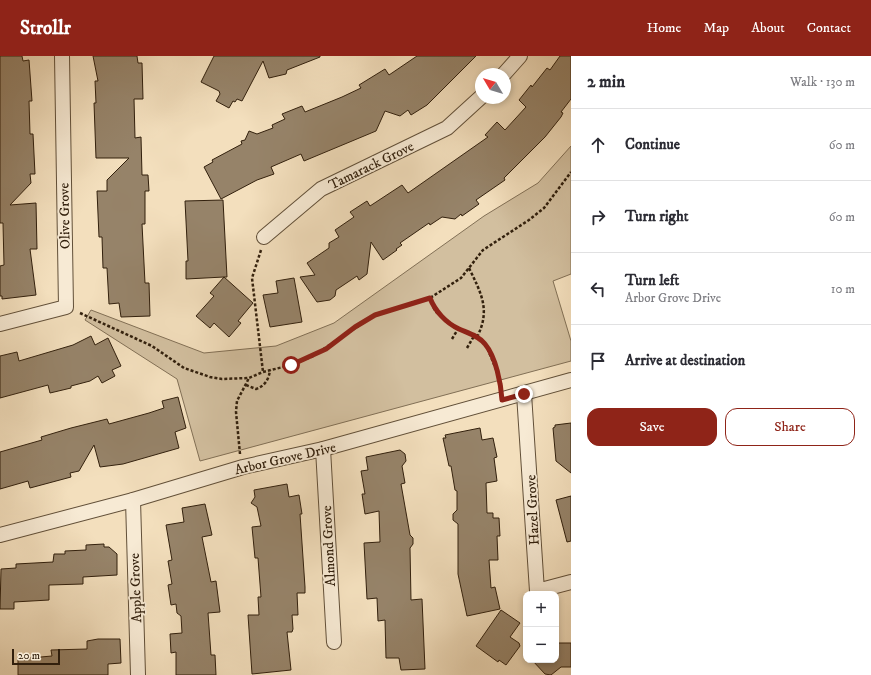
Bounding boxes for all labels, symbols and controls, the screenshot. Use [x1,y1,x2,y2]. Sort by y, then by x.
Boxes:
text: Strollr [20,17,71,40]
text: Home [647,19,681,37]
text: Map [703,19,729,37]
text: About [751,19,785,37]
text: Contact [807,19,851,37]
north arrow [475,68,511,104]
text: 2 min [587,71,625,93]
text: Walk · 130 m [790,74,855,90]
icon: ahead [587,134,609,156]
text: Continue [625,135,680,154]
street label: Tamarack Grove [326,137,417,194]
text: 60 m [829,137,855,153]
street label: Olive Grove [55,183,75,249]
icon: right [587,206,609,228]
text: Turn right [625,207,688,226]
text: 60 m [829,209,855,225]
text: Turn left [625,271,679,290]
icon: left [587,278,609,300]
text: 10 m [831,281,855,297]
text: Arbor Grove Drive [625,290,721,306]
icon: arrive [587,350,609,372]
text: Arrive at destination [625,351,745,370]
route start [282,356,300,374]
route end [515,385,533,403]
button: Save [587,408,717,446]
button: Share [725,408,855,446]
street label: Arbor Grove Drive [233,439,338,479]
street label: Hazel Grove [522,474,544,546]
street label: Almond Grove [318,505,340,587]
street label: Apple Grove [126,553,146,623]
map controls [523,591,559,663]
button: + [523,591,559,627]
button: − [523,627,559,663]
scale bar [12,647,60,666]
text: 20 m [18,649,40,663]

